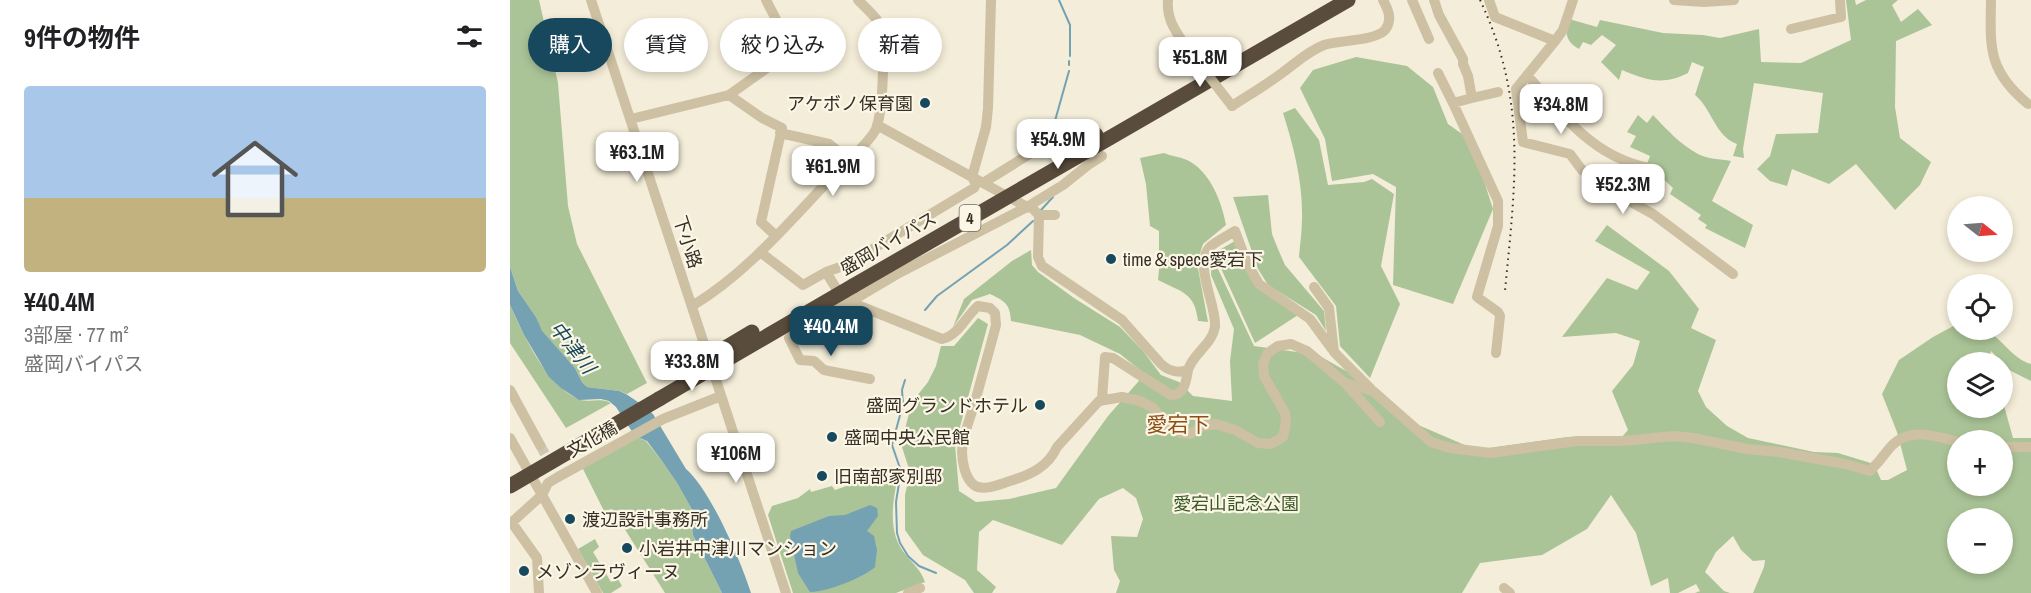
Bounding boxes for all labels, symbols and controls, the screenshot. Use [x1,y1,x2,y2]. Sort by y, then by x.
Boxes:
chip: 購入 [528,18,612,72]
chip: 賃貸 [624,18,708,72]
chip: 絞り込み [720,18,846,72]
chip: 新着 [858,18,942,72]
text: 9件の物件 [24,20,140,55]
icon: filters [453,20,486,53]
pin: ¥51.8M [1151,37,1249,88]
text: ¥51.8M [1173,43,1227,70]
pin: ¥34.8M [1512,84,1610,135]
text: ¥34.8M [1534,90,1588,117]
place label: アケボノ保育園 [787,91,913,116]
marker: アケボノ保育園 [918,96,932,110]
pin: ¥54.9M [1009,119,1107,170]
icon: home [201,125,309,233]
text: ¥54.9M [1031,125,1085,152]
pin: ¥63.1M [588,132,686,183]
text: ¥63.1M [610,138,664,165]
pin: ¥61.9M [784,146,882,197]
text: ¥61.9M [806,152,860,179]
pin: ¥52.3M [1574,164,1672,215]
text: ¥52.3M [1596,170,1650,197]
north arrow [1947,196,2013,262]
map controls [1947,196,2013,574]
street label: 盛岡バイパス [835,205,941,281]
road number: 4 [960,205,980,231]
street label: 下小路 [668,212,708,272]
place label: time＆spece愛宕下 [1123,247,1263,272]
marker: time＆spece愛宕下 [1104,252,1118,266]
button: locate [1947,274,2013,340]
text: ¥40.4M [24,284,95,319]
pin: ¥40.4M [782,306,880,357]
text: ¥40.4M [804,312,858,339]
water label: 中津川 [544,315,603,381]
text: 3部屋 · 77 m² [24,321,129,348]
pin: ¥33.8M [643,341,741,392]
text: ¥33.8M [665,347,719,374]
text: 盛岡バイパス [24,350,144,377]
button: layers [1947,352,2013,418]
place label: 盛岡グランドホテル [866,393,1028,418]
marker: 盛岡グランドホテル [1033,398,1047,412]
district label: 愛宕下 [1147,410,1210,439]
street label: 文化橋 [562,415,622,463]
place label: 盛岡中央公民館 [844,425,970,450]
marker: 盛岡中央公民館 [825,430,839,444]
button: + [1947,430,2013,496]
pin: ¥106M [694,433,778,484]
text: ¥106M [711,439,761,466]
place label: 旧南部家別邸 [834,464,942,489]
marker: 旧南部家別邸 [815,469,829,483]
park label: 愛宕山記念公園 [1173,491,1299,516]
place label: 渡辺設計事務所 [582,507,708,532]
button: − [1947,508,2013,574]
marker: 渡辺設計事務所 [563,512,577,526]
place label: 小岩井中津川マンション [639,536,837,561]
marker: 小岩井中津川マンション [620,541,634,555]
place label: メゾンラヴィーヌ [536,559,680,584]
marker: メゾンラヴィーヌ [517,564,531,578]

